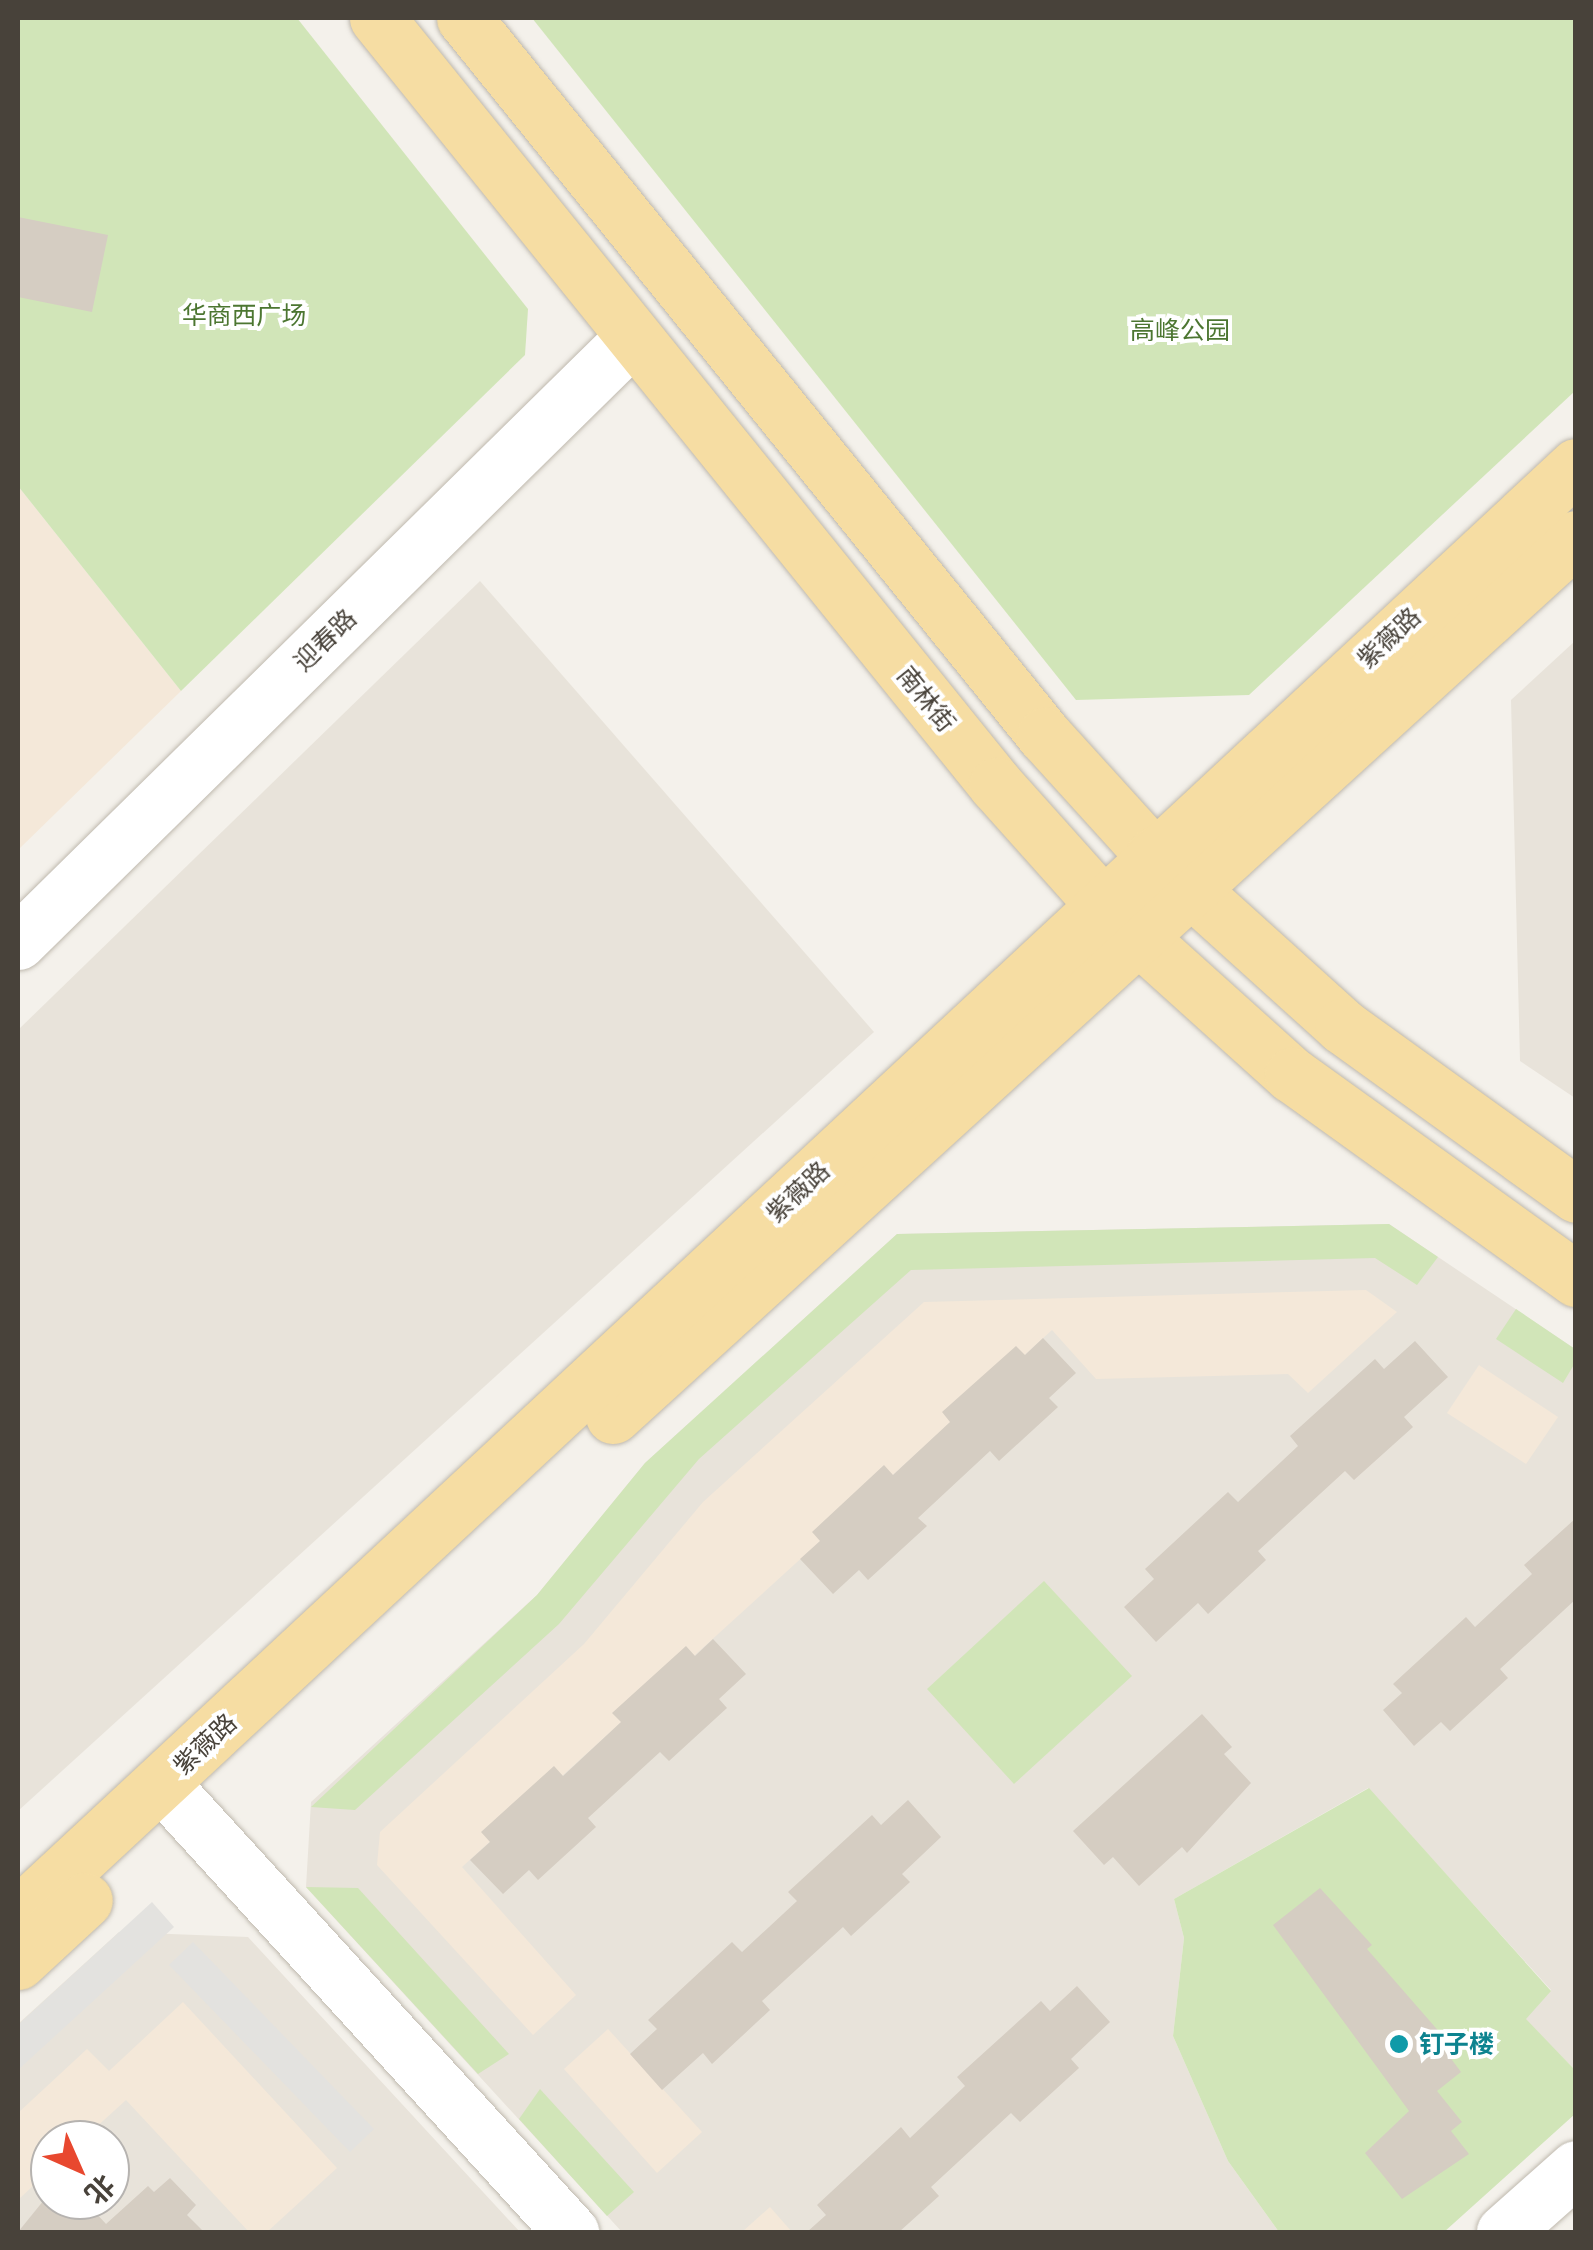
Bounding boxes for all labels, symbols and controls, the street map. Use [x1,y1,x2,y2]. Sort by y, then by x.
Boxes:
park label: 华商西广场 [182,300,306,330]
park label: 高峰公园 [1130,315,1230,345]
street label: 紫薇路 [1351,601,1427,675]
street label: 迎春路 [288,603,362,677]
street label: 南林街 [891,660,961,738]
street label: 紫薇路 [760,1155,836,1229]
street label: 紫薇路 [167,1707,243,1781]
place label: 钉子楼 [1419,2029,1494,2059]
marker: 钉子楼 [1388,2033,1410,2055]
north arrow [30,2120,130,2220]
text: 北 [78,2168,122,2212]

